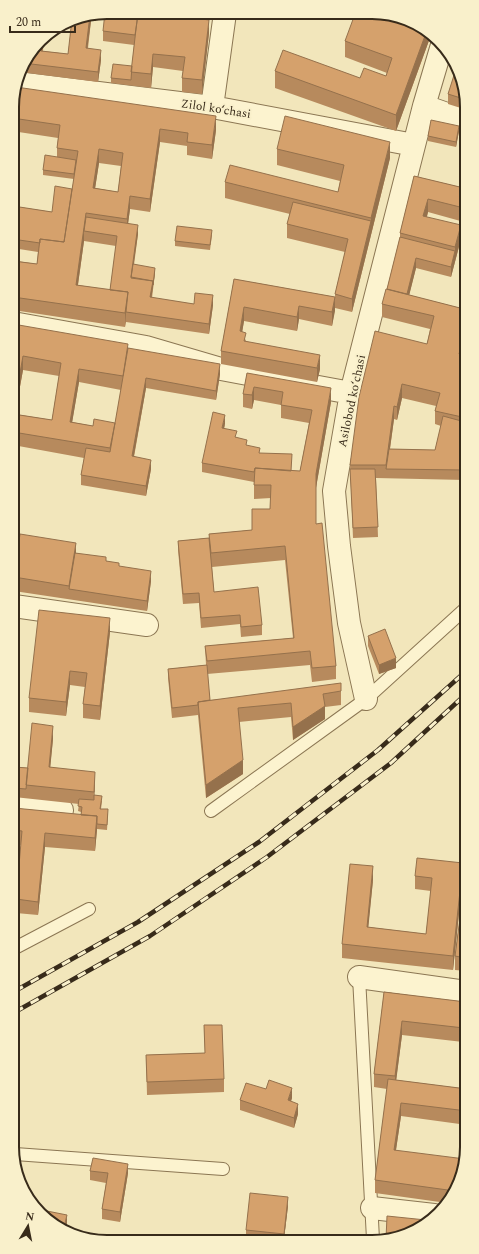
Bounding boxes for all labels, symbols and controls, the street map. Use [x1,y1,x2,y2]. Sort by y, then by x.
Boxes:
scale bar [10,8,75,34]
text: 20 m [16,13,41,32]
street label: Zilol ko‘chasi [180,94,253,124]
street label: Asilobod koʻchasi [333,353,371,449]
north arrow [8,1206,48,1246]
text: N [24,1207,36,1226]

